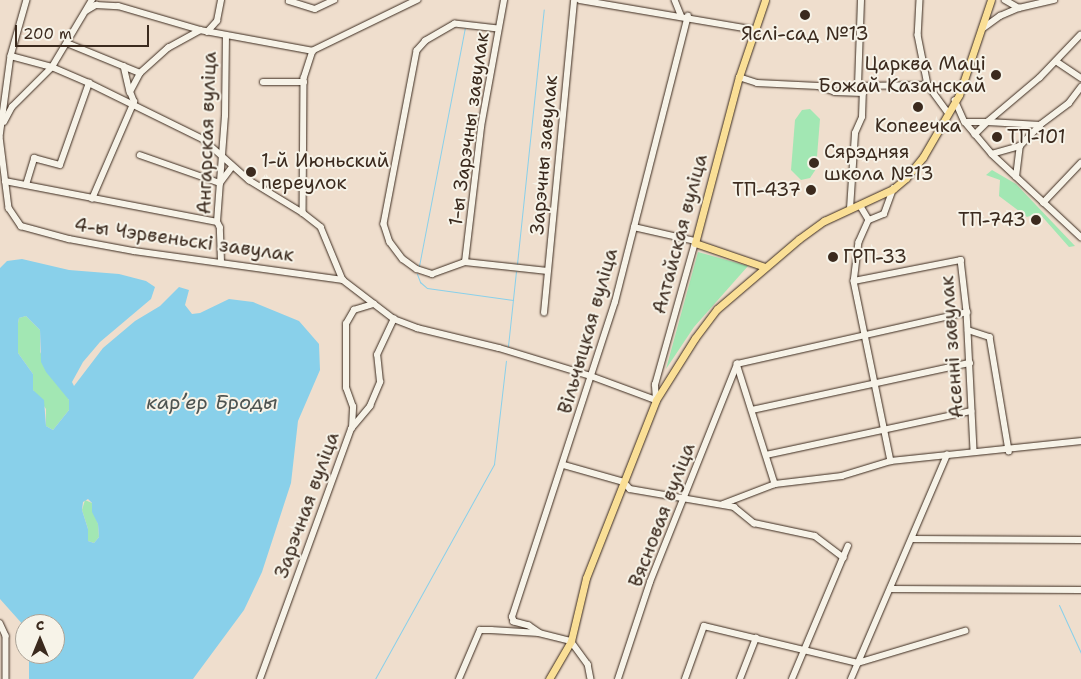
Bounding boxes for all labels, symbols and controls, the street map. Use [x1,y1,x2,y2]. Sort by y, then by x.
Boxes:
marker: Яслі-сад №13 [799,9,811,21]
scale bar [18,15,151,47]
place label: Яслі-сад №13 [741,23,869,45]
text: 200 m [23,24,72,44]
street label: 1-ы Зарэчны завулак [444,31,494,227]
street label: Ангарская вуліца [193,51,221,215]
place label: Царква Маці Божай Казанскай [818,53,986,97]
marker: Царква Маці Божай Казанскай [990,69,1002,81]
street label: Зарэчны завулак [526,74,562,236]
marker: Копеечка [912,101,924,113]
place label: Копеечка [875,115,961,137]
place label: ТП-101 [1007,126,1066,148]
marker: ТП-101 [991,131,1003,143]
place label: Сярэдняя школа №13 [824,141,934,185]
place label: 1-й Июньский переулок [261,150,389,194]
street label: Алтайская вуліца [648,152,712,316]
marker: Сярэдняя школа №13 [808,157,820,169]
marker: 1-й Июньский переулок [245,166,257,178]
place label: ТП-437 [732,179,801,201]
marker: ТП-437 [805,184,817,196]
place label: ТП-743 [958,209,1026,231]
street label: 4-ы Чэрвеньскі завулак [73,213,295,267]
marker: ТП-743 [1030,214,1042,226]
street label: Вільчыцкая вуліца [553,246,623,416]
place label: ГРП-33 [843,246,907,268]
marker: ГРП-33 [827,251,839,263]
street label: Асенні завулак [936,275,968,419]
water label: карʼер Броды [146,390,278,414]
street label: Зарэчная вуліца [270,429,344,581]
street label: Вясновая вуліца [624,440,700,590]
north arrow [15,614,65,664]
text: С [36,616,44,634]

